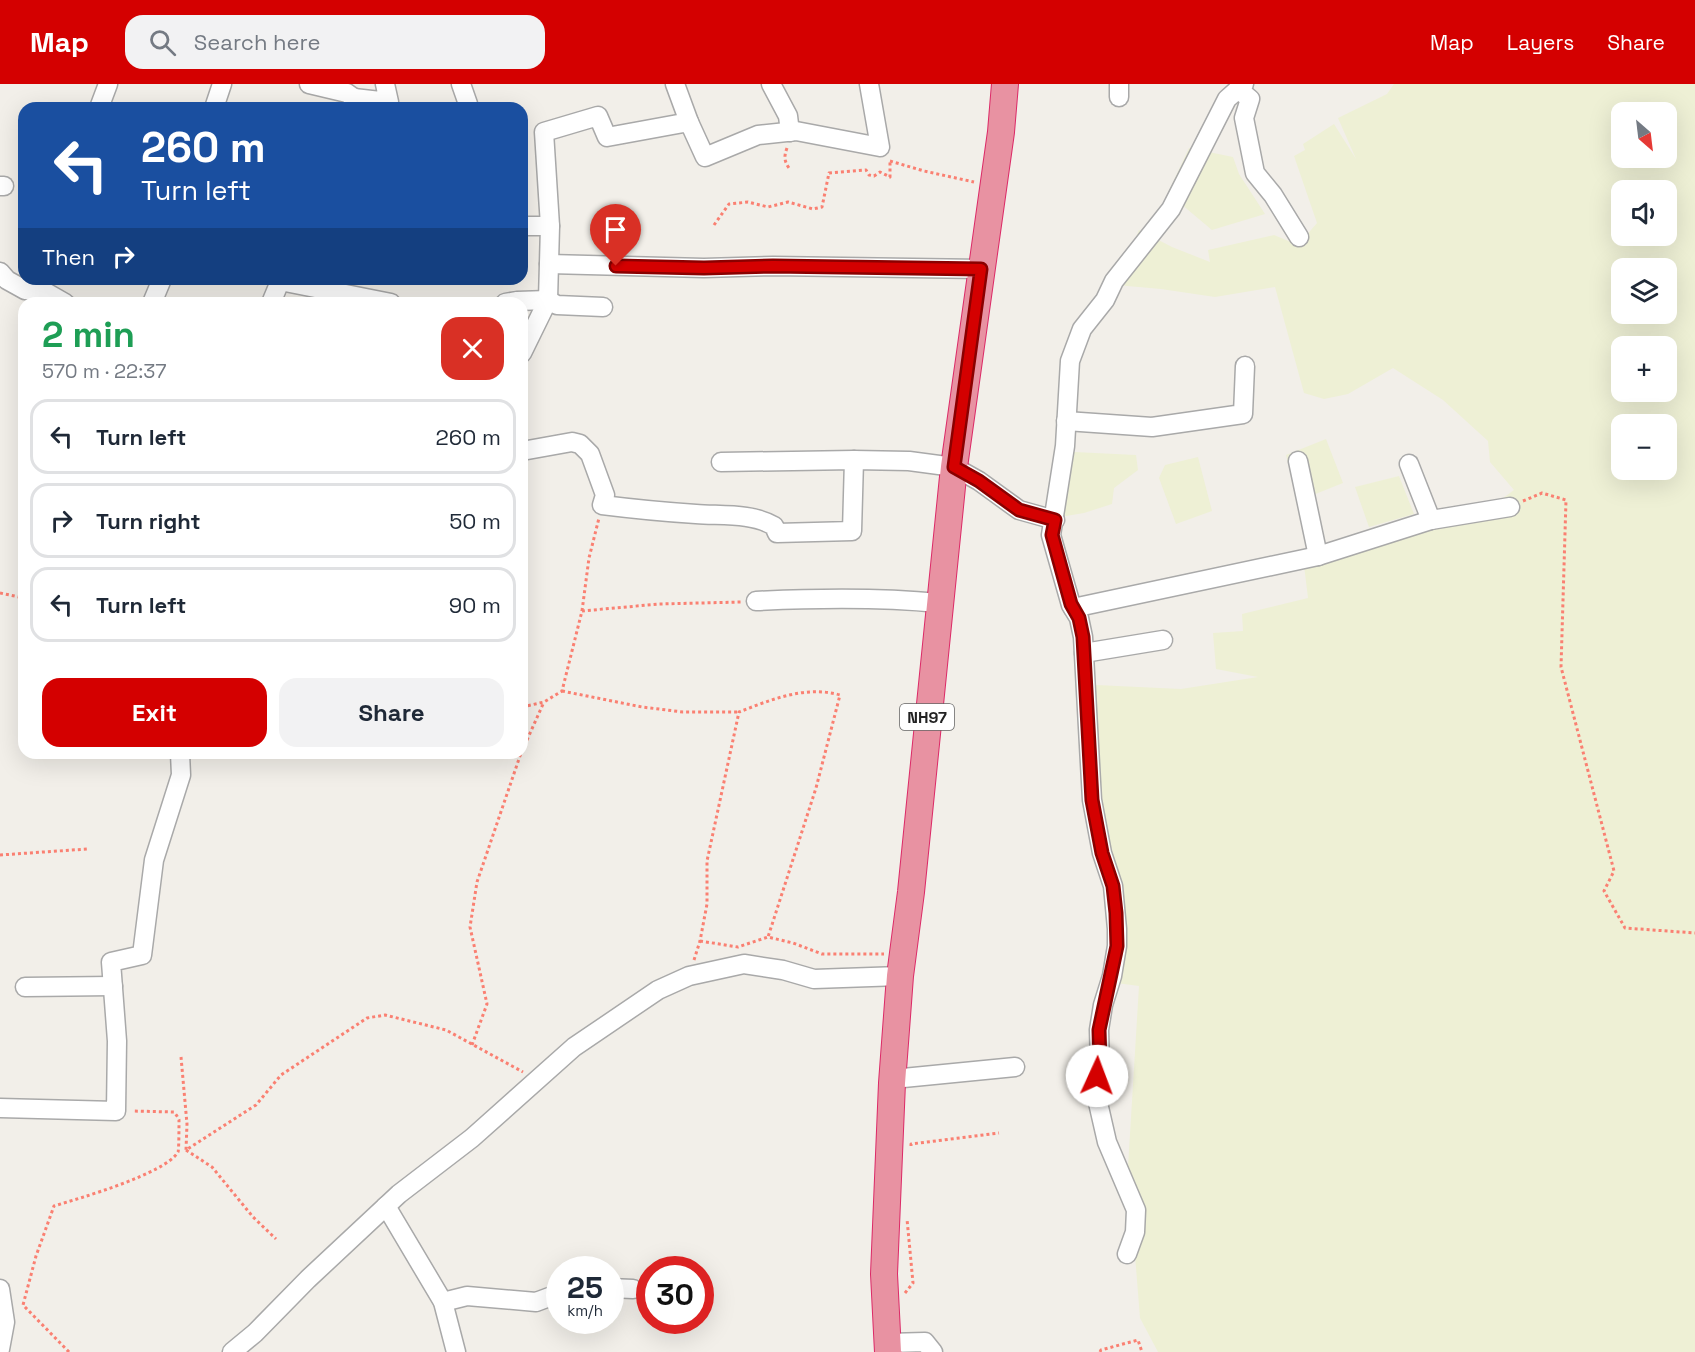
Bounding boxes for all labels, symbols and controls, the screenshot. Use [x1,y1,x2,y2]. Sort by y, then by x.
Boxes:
search box [125,15,545,69]
text: Map [30,24,89,60]
icon: search [146,26,179,59]
text: Search here [194,28,321,56]
text: Map [1430,29,1474,56]
text: Layers [1507,29,1574,56]
text: Share [1607,29,1665,56]
north arrow [1611,102,1677,168]
map controls [1611,102,1677,480]
text: 260 m [141,121,266,174]
icon: left [42,126,120,204]
text: Turn left [141,173,251,208]
button: sound [1611,180,1677,246]
pin [590,204,641,266]
icon: arrive [599,213,632,246]
icon: right [107,240,140,273]
text: Then [42,243,95,271]
button: layers [1611,258,1677,324]
text: 2 min [42,312,135,358]
button: close [441,317,504,380]
button: + [1611,336,1677,402]
text: 570 m · 22:37 [42,358,167,384]
button: − [1611,414,1677,480]
icon: left [45,420,78,453]
text: Turn left [96,423,186,451]
text: 260 m [436,423,501,451]
icon: right [45,504,78,537]
text: Turn right [96,507,201,535]
text: 50 m [449,507,501,535]
icon: left [45,588,78,621]
text: Turn left [96,591,186,619]
text: 90 m [449,591,501,619]
button: Exit [42,678,267,747]
button: Share [279,678,504,747]
road number: NH97 [900,704,954,730]
position arrow [1065,1044,1129,1108]
speed limit sign: 30 [636,1256,714,1334]
text: 25 [567,1268,603,1307]
text: km/h [567,1301,603,1320]

